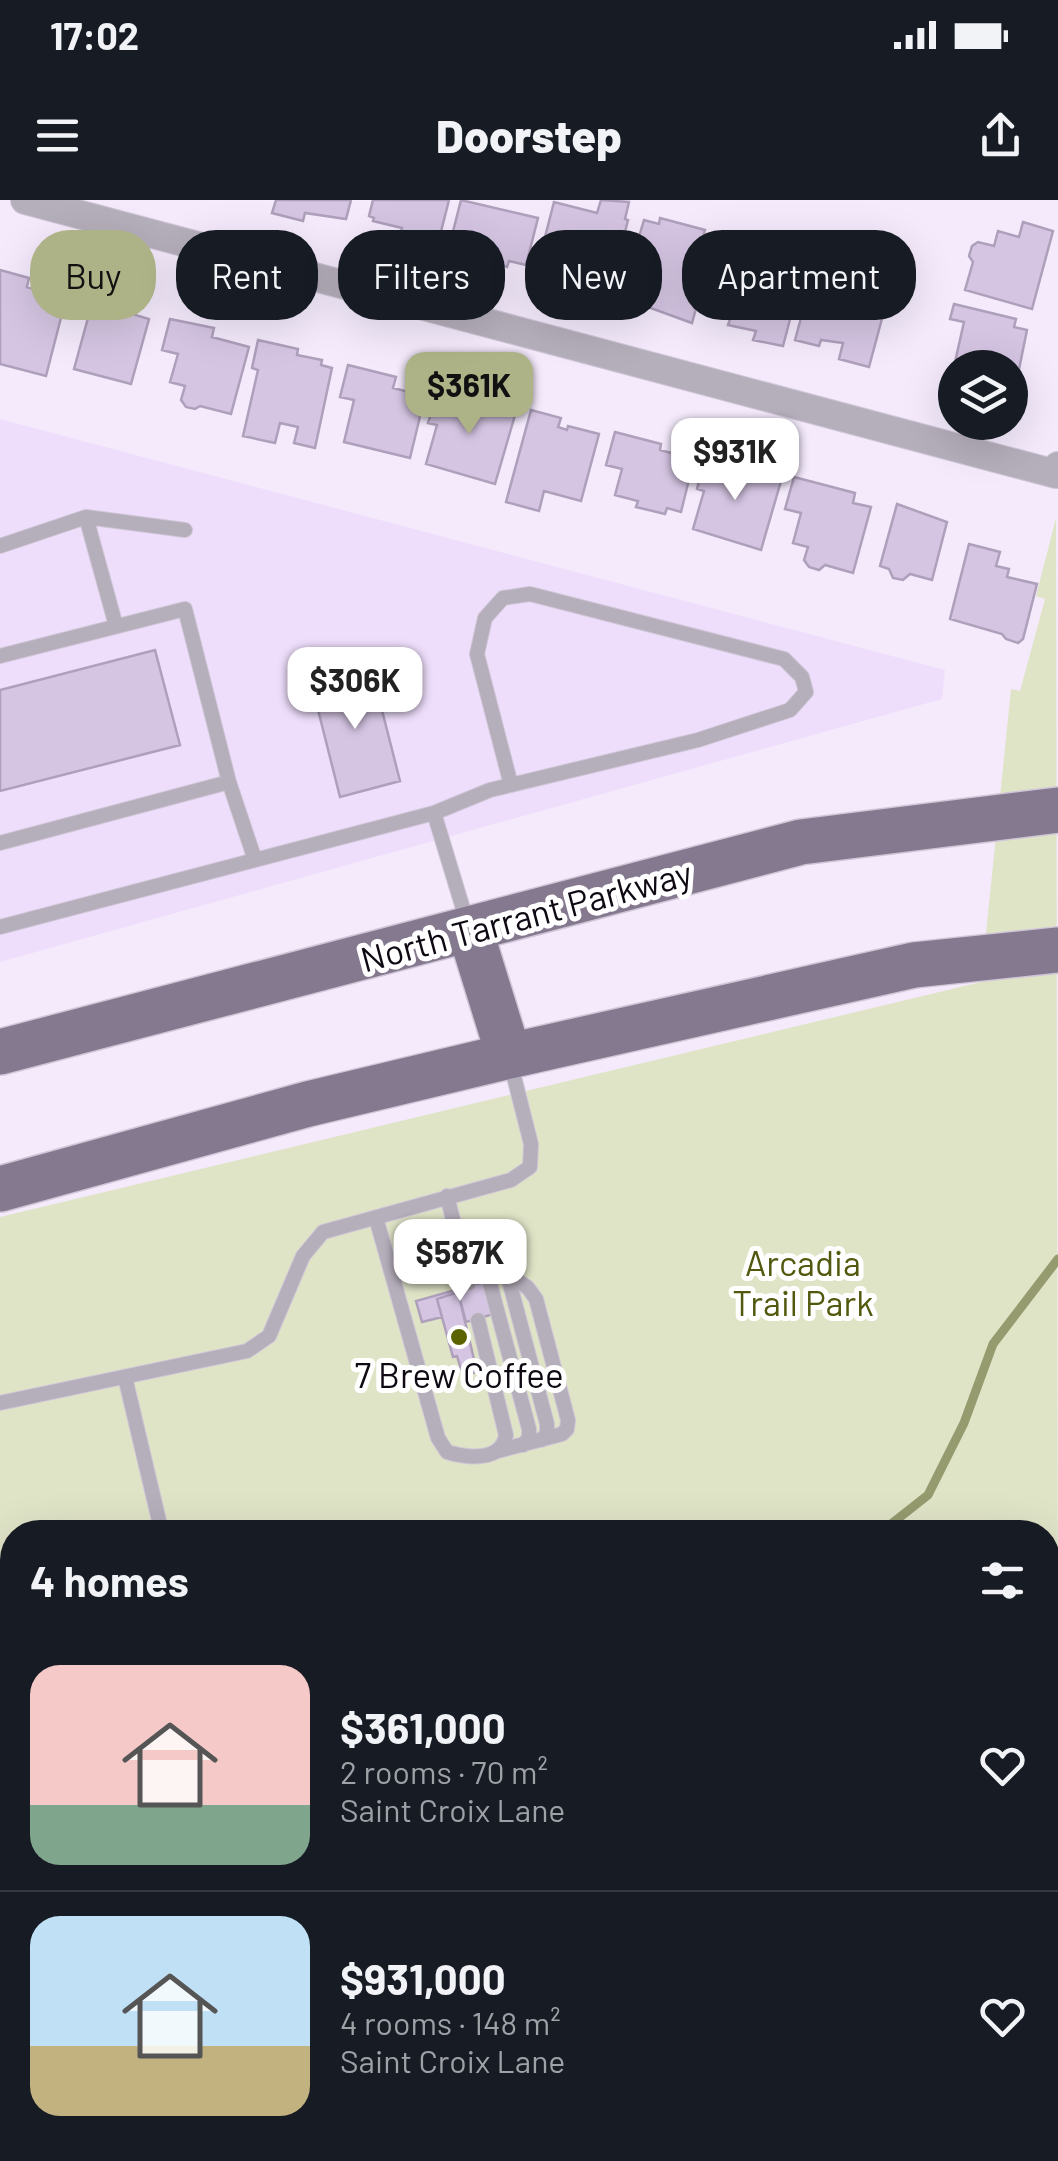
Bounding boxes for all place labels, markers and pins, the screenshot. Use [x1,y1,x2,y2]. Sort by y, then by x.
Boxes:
pin: $361K [399,352,539,437]
pin: $931K [665,418,805,503]
pin: $306K [285,647,425,732]
pin: $587K [390,1219,530,1304]
marker: 7 Brew Coffee [448,1326,470,1348]
place label: 7 Brew Coffee [354,1353,564,1395]

